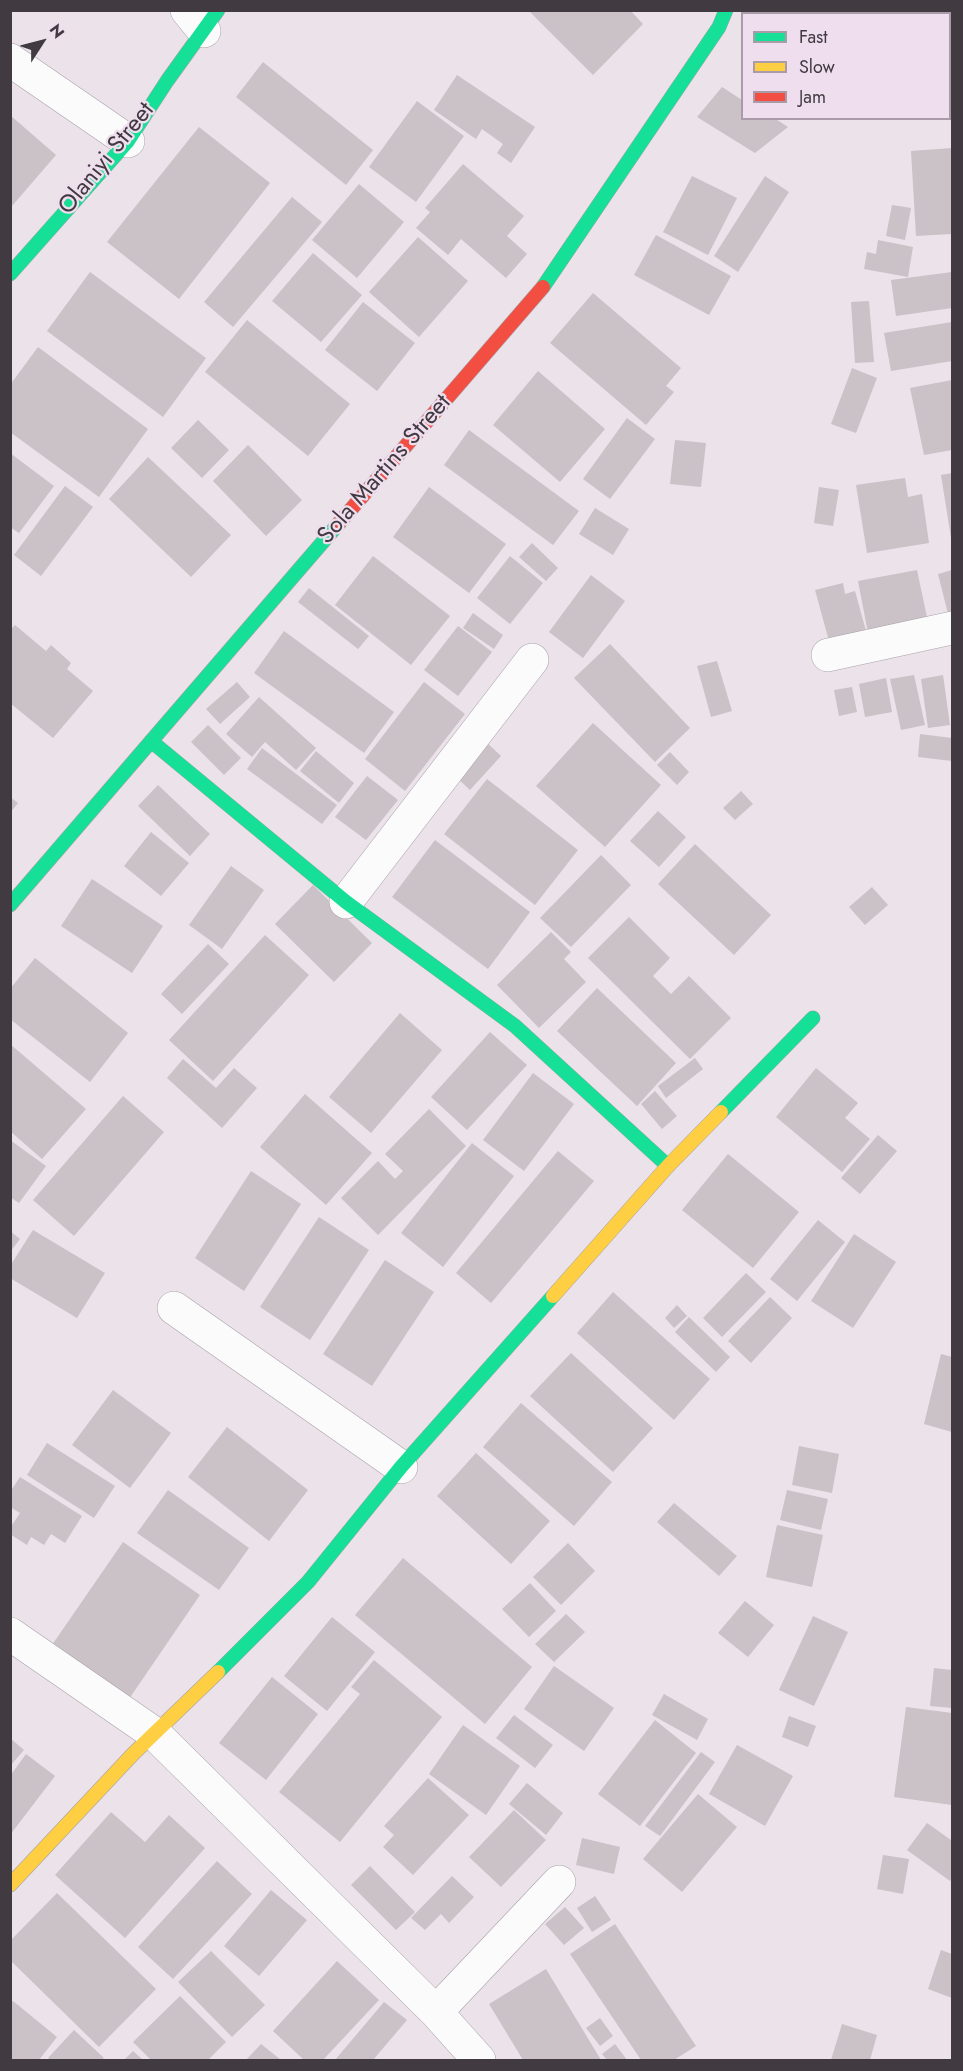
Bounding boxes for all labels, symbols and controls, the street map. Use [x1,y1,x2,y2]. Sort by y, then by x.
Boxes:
north arrow [12,12,72,72]
legend [741,12,951,120]
text: N [44,19,70,43]
text: Fast [799,24,828,50]
text: Slow [799,54,835,80]
text: Jam [799,84,826,110]
street label: Olaniyi Street [53,97,161,221]
street label: Sola Martins Street [312,389,458,551]

